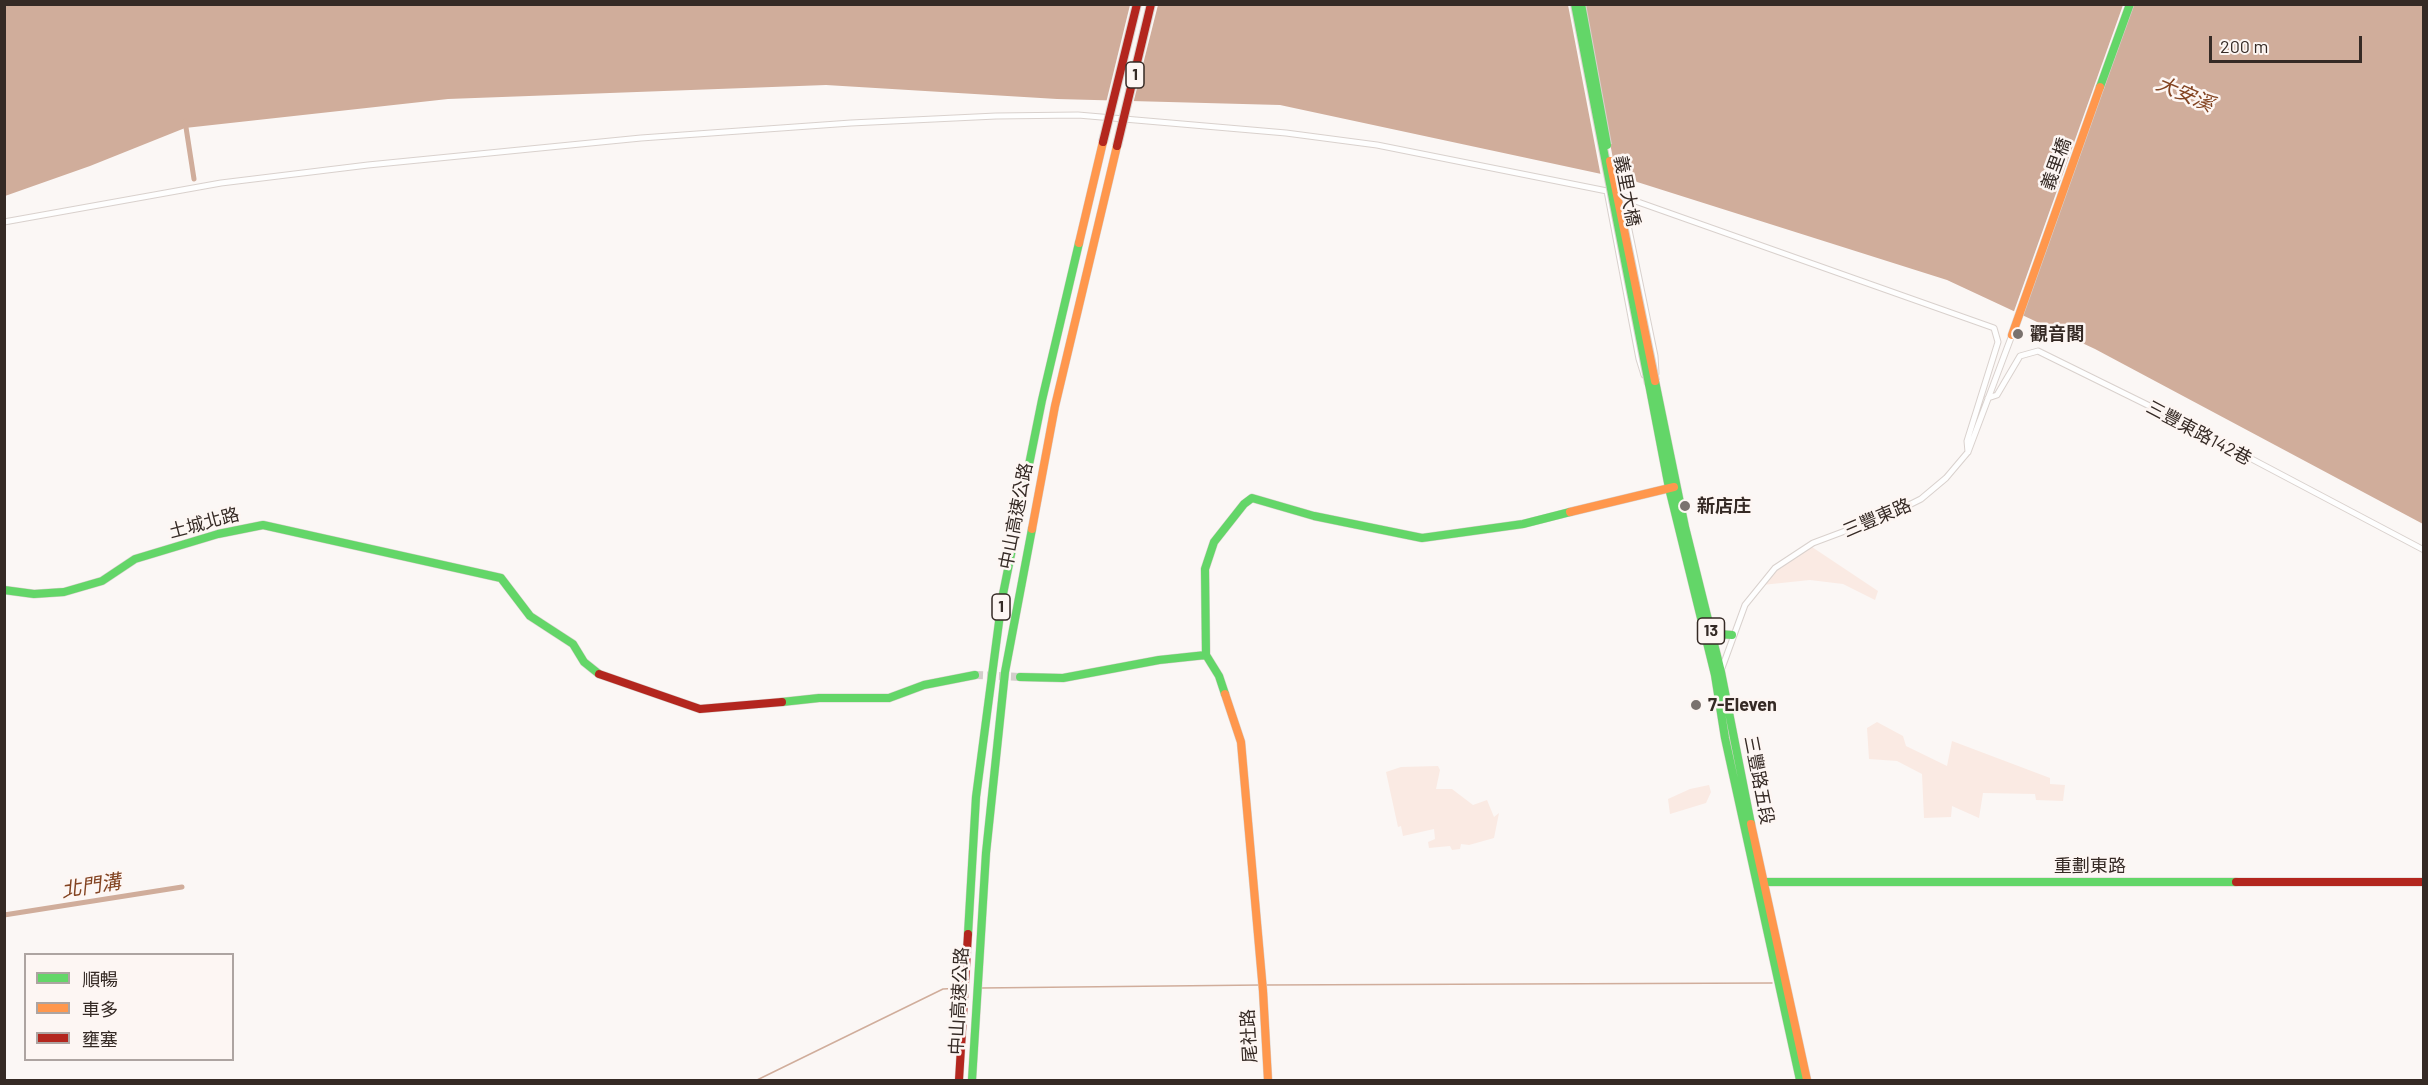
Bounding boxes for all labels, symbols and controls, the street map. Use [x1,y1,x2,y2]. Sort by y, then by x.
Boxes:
scale bar [2212,24,2365,62]
text: 200 m [2220,35,2268,57]
road number: 1 [1126,62,1144,88]
water label: 大安溪 [2153,71,2217,117]
street label: 義里橋 [2037,135,2075,193]
street label: 義里大橋 [1610,154,1644,228]
place label: 觀音閣 [2030,323,2084,345]
marker: 觀音閣 [2011,327,2025,341]
street label: 三豐東路142巷 [2143,396,2255,470]
street label: 中山高速公路 [995,461,1037,571]
street label: 三豐東路 [1840,494,1914,542]
place label: 新店庄 [1697,495,1751,517]
marker: 新店庄 [1678,499,1692,513]
street label: 土城北路 [166,503,242,543]
road number: 1 [992,594,1010,620]
road number: 13 [1698,618,1724,644]
place label: 7-Eleven [1708,694,1777,716]
marker: 7-Eleven [1689,698,1703,712]
street label: 三豐路五段 [1740,734,1778,826]
street label: 重劃東路 [2054,855,2126,877]
water label: 北門溝 [59,869,123,903]
street label: 中山高速公路 [945,947,973,1055]
legend [24,953,234,1061]
text: 順暢 [82,968,118,990]
text: 車多 [82,998,118,1020]
street label: 尾社路 [1237,1008,1261,1064]
text: 壅塞 [82,1028,118,1050]

